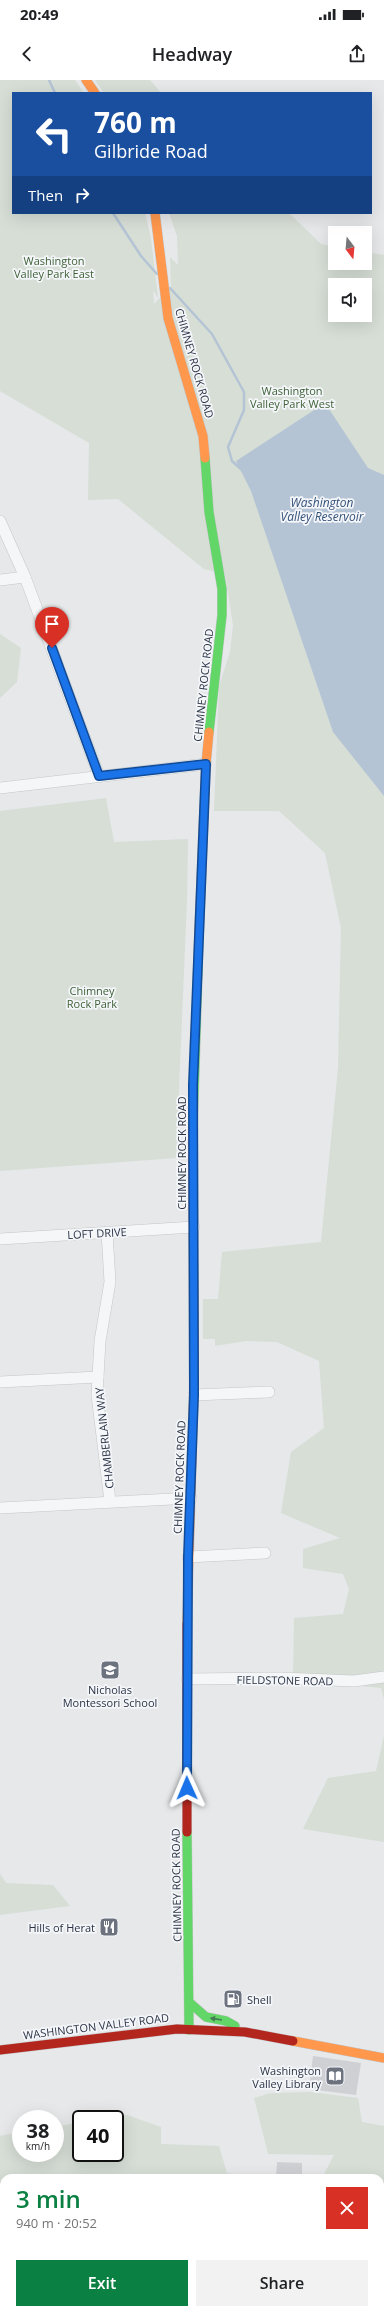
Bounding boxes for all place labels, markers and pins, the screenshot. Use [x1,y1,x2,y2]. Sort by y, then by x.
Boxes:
pin [35,607,69,648]
school or university icon: Nicholas Montessori School [99,1659,121,1681]
place label: Nicholas Montessori School [63,1682,157,1710]
restaurant icon: Hills of Herat [98,1916,120,1938]
place label: Hills of Herat [28,1920,95,1935]
fuel station icon: Shell [222,1988,244,2010]
place label: Shell [247,1992,272,2007]
place label: Washington Valley Library [252,2063,321,2091]
library icon: Washington Valley Library [324,2065,346,2087]

